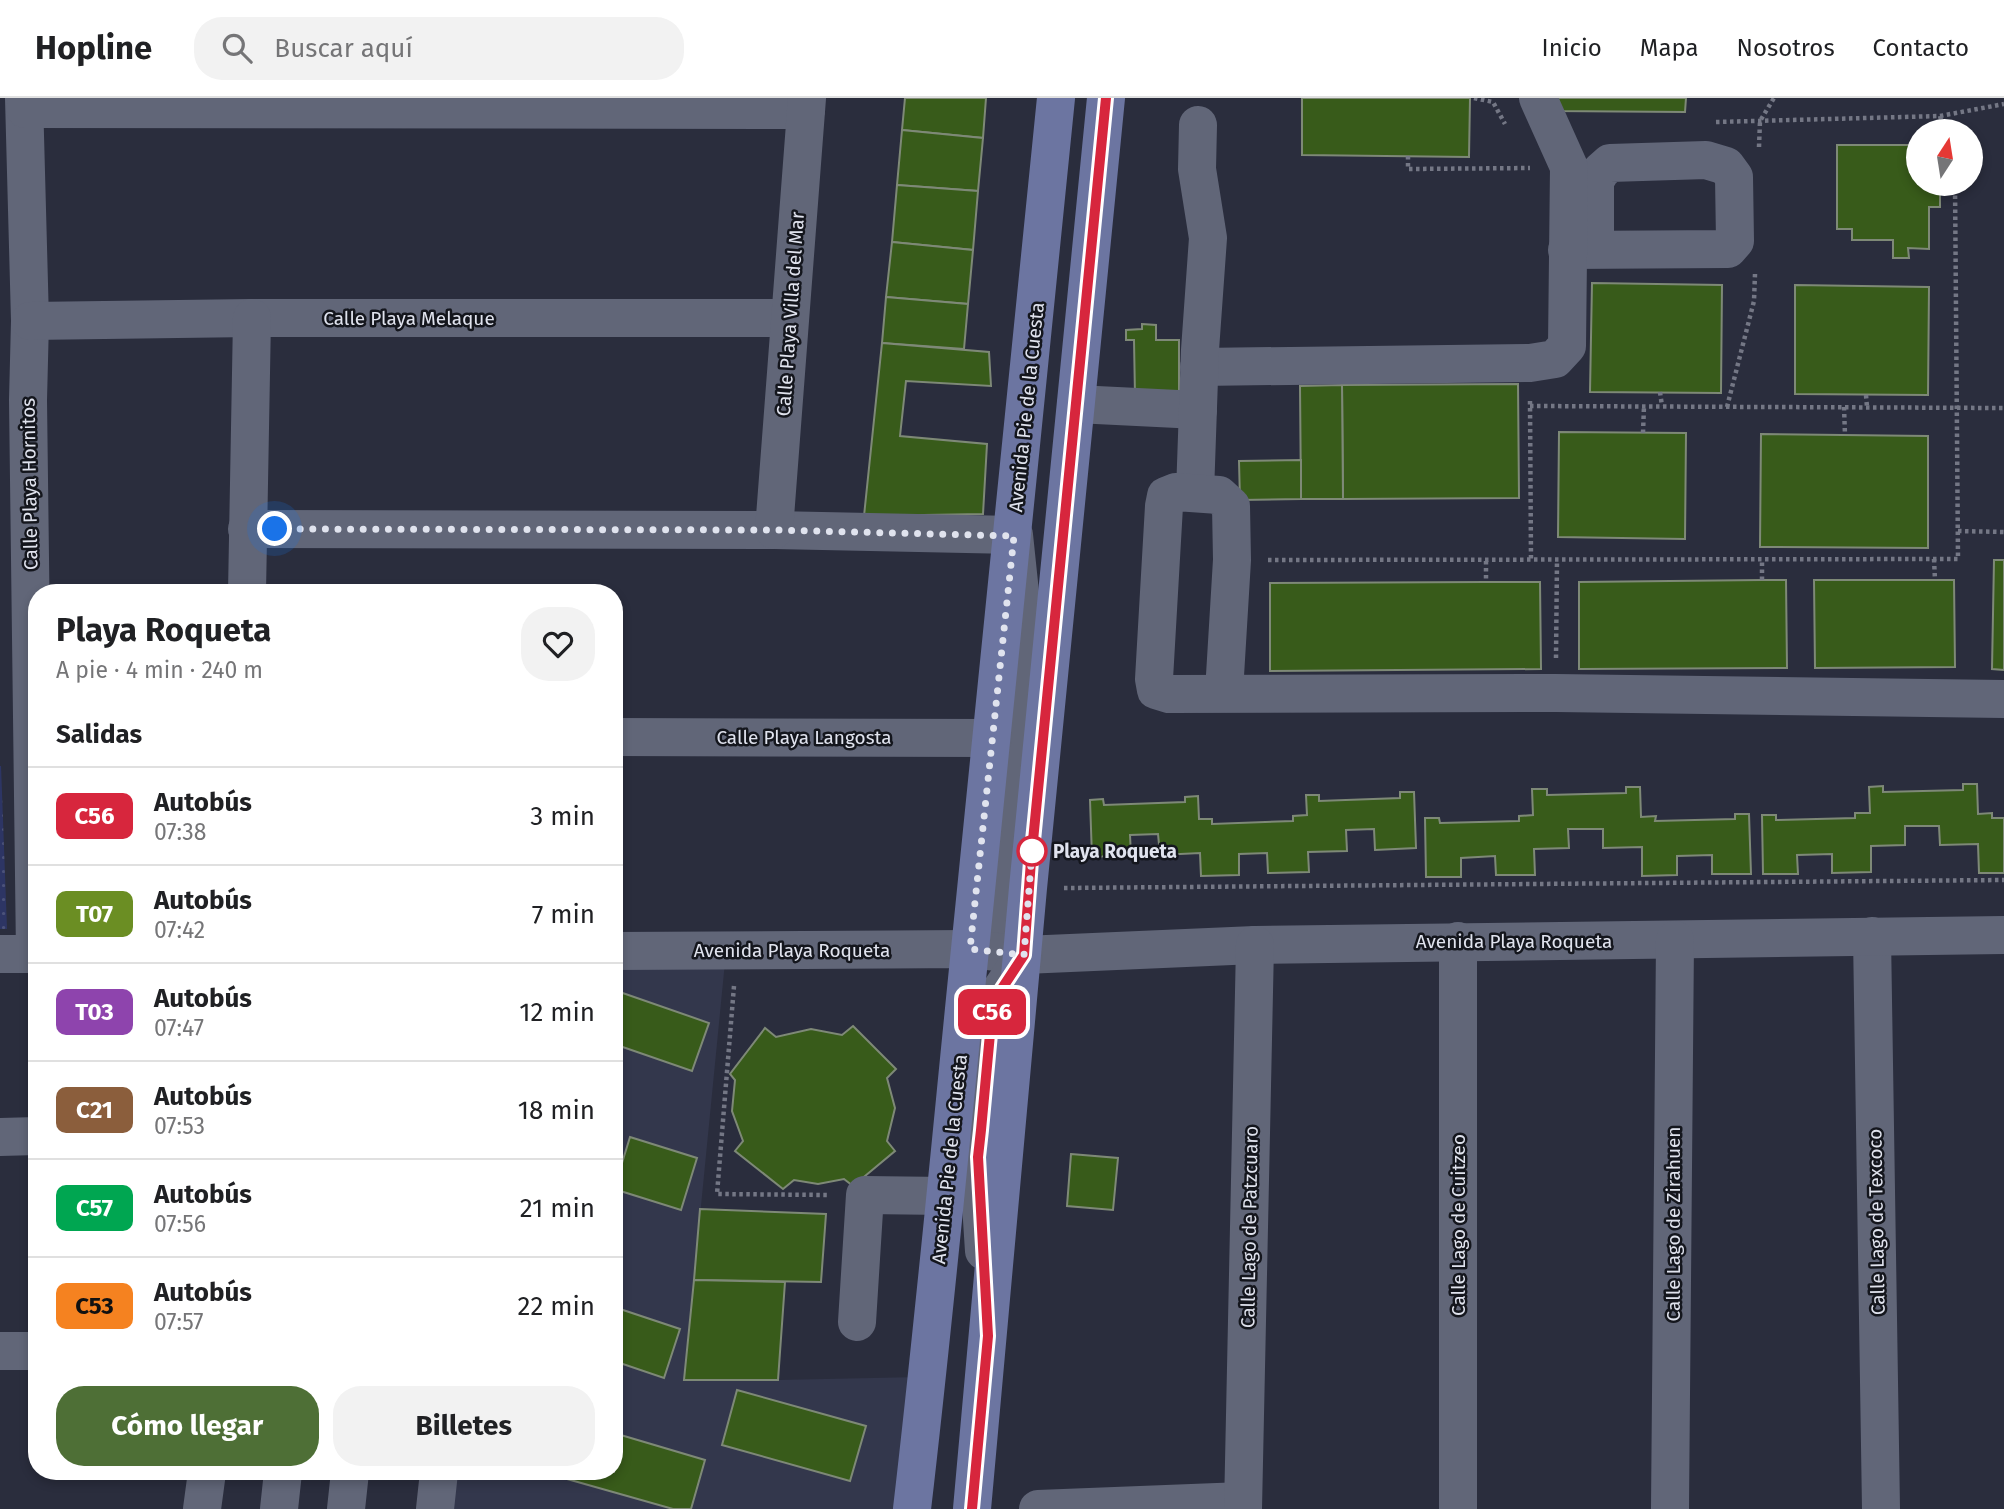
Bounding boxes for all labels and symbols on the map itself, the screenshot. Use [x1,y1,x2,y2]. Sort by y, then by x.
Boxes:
north arrow [1906,119,1983,196]
street label: Calle Playa Villa del Mar [772,210,809,417]
street label: Avenida Pie de la Cuesta [1004,301,1049,513]
street label: Calle Playa Melaque [323,307,495,330]
street label: Calle Playa Hornitos [16,398,43,570]
your location [257,511,292,546]
street label: Calle Playa Langosta [716,726,892,749]
marker: Playa Roqueta [1017,836,1047,866]
place label: Playa Roqueta [1053,840,1177,863]
street label: Avenida Playa Roqueta [1416,930,1612,953]
street label: Avenida Playa Roqueta [694,939,890,962]
line badge: C56 [952,989,1032,1035]
street label: Avenida Pie de la Cuesta [927,1053,972,1265]
street label: Calle Lago de Patzcuaro [1236,1126,1263,1328]
street label: Calle Lago de Zirahuen [1662,1127,1685,1321]
street label: Calle Lago de Texcoco [1863,1129,1890,1315]
street label: Calle Lago de Cuitzeo [1447,1134,1470,1316]

